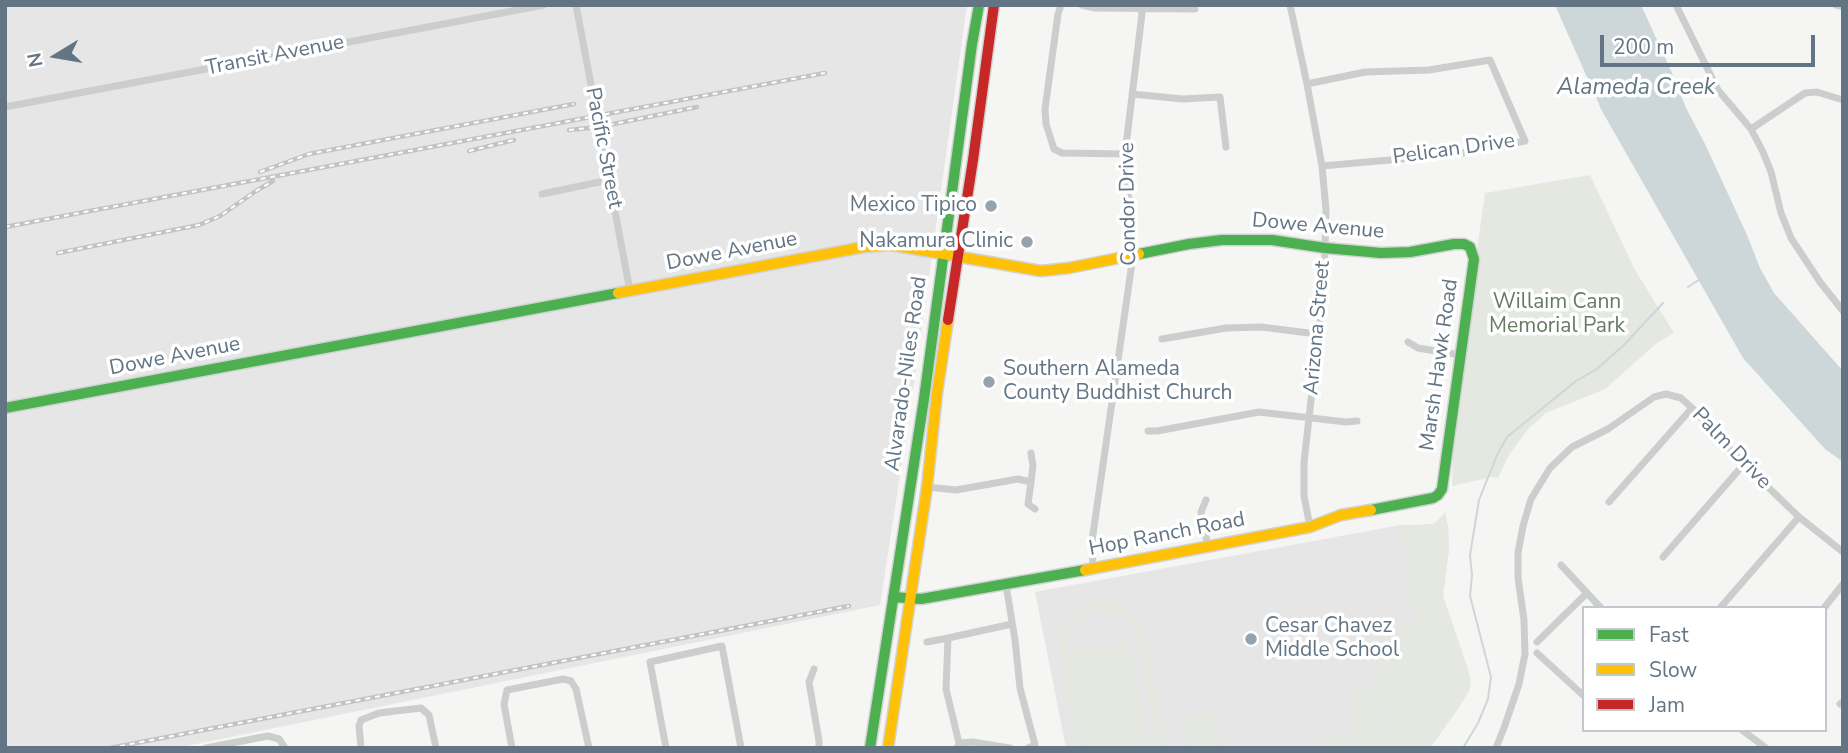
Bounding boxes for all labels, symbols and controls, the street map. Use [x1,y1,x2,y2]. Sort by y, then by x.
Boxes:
north arrow [21,21,91,91]
scale bar [1603,21,1818,65]
street label: Transit Avenue [204,30,346,82]
text: 200 m [1613,33,1674,61]
text: N [21,51,50,69]
water label: Alameda Creek [1557,74,1715,102]
street label: Pacific Street [579,85,627,211]
street label: Pelican Drive [1391,129,1517,171]
street label: Condor Drive [1115,142,1143,266]
place label: Mexico Tipico [850,193,977,219]
marker: Mexico Tipico [983,198,999,214]
street label: Dowe Avenue [1251,209,1385,245]
street label: Dowe Avenue [664,227,800,277]
place label: Nakamura Clinic [859,229,1013,255]
marker: Nakamura Clinic [1019,234,1035,250]
street label: Arizona Street [1300,260,1336,396]
street label: Alvarado-Niles Road [881,275,933,473]
street label: Marsh Hawk Road [1415,277,1465,453]
park label: Willaim Cann Memorial Park [1489,290,1625,340]
street label: Dowe Avenue [107,332,243,382]
place label: Southern Alameda County Buddhist Church [1003,357,1232,407]
marker: Southern Alameda County Buddhist Church [981,374,997,390]
street label: Palm Drive [1686,403,1776,495]
street label: Hop Ranch Road [1087,508,1247,562]
legend [1582,606,1827,732]
place label: Cesar Chavez Middle School [1265,614,1399,664]
text: Fast [1649,621,1689,649]
marker: Cesar Chavez Middle School [1243,631,1259,647]
text: Slow [1649,656,1697,684]
text: Jam [1649,691,1685,719]

